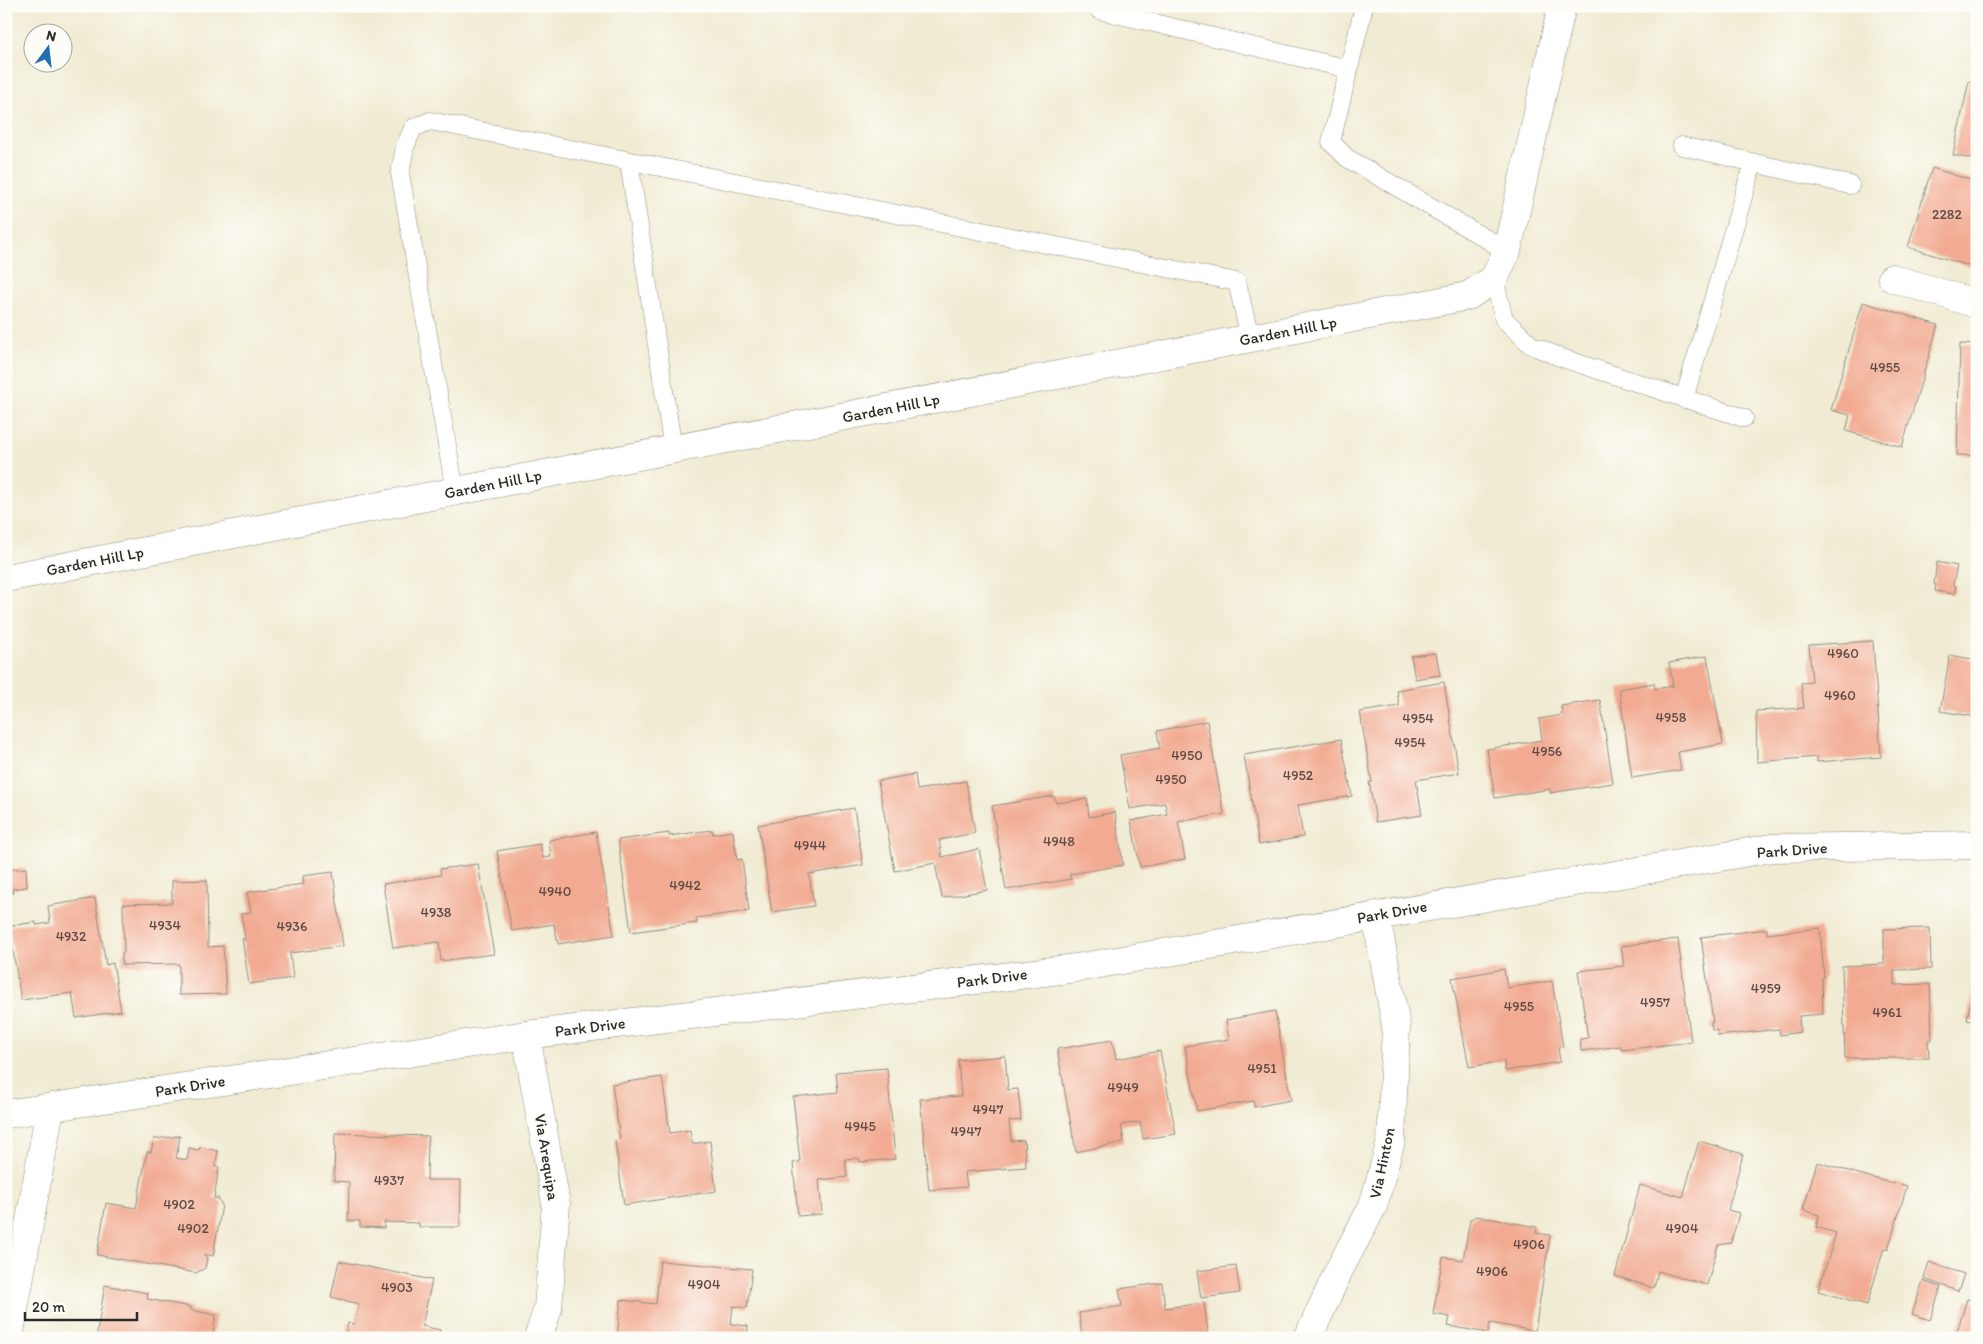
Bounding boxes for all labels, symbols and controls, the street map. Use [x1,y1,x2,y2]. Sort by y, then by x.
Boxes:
north arrow [22,22,72,72]
text: N [44,26,58,45]
house number: 2282 [1932,206,1963,223]
street label: Garden Hill Lp [1238,312,1338,350]
house number: 4955 [1870,359,1900,376]
street label: Garden Hill Lp [841,389,941,427]
street label: Garden Hill Lp [443,465,543,503]
street label: Garden Hill Lp [45,542,145,580]
house number: 4960 [1827,645,1859,662]
house number: 4960 [1824,687,1856,704]
house number: 4958 [1656,709,1687,726]
house number: 4954 [1402,710,1434,727]
house number: 4954 [1394,734,1426,751]
house number: 4956 [1532,743,1562,760]
house number: 4950 [1171,747,1203,764]
house number: 4952 [1283,767,1314,784]
house number: 4950 [1155,771,1187,788]
house number: 4948 [1043,833,1075,850]
house number: 4944 [794,837,827,854]
street label: Park Drive [1756,838,1828,862]
house number: 4942 [669,877,701,894]
house number: 4940 [539,883,571,900]
street label: Park Drive [1355,896,1429,928]
house number: 4938 [420,904,452,921]
house number: 4934 [149,917,181,934]
house number: 4936 [277,918,307,935]
house number: 4932 [56,928,87,945]
street label: Park Drive [956,964,1029,992]
house number: 4959 [1751,980,1781,997]
house number: 4957 [1640,994,1670,1011]
house number: 4955 [1504,998,1534,1015]
house number: 4961 [1872,1004,1902,1021]
street label: Park Drive [554,1013,627,1041]
house number: 4951 [1247,1060,1277,1077]
street label: Park Drive [154,1071,227,1101]
house number: 4949 [1107,1079,1139,1096]
house number: 4947 [972,1101,1004,1118]
street label: Via Arequipa [531,1112,563,1202]
house number: 4945 [844,1118,876,1135]
house number: 4947 [950,1123,982,1140]
street label: Via Hinton [1365,1126,1399,1200]
house number: 4937 [374,1172,404,1189]
house number: 4902 [163,1196,195,1213]
house number: 4902 [177,1220,209,1237]
house number: 4904 [1666,1220,1699,1237]
house number: 4906 [1513,1236,1545,1253]
house number: 4906 [1476,1263,1508,1280]
house number: 4904 [688,1276,721,1293]
house number: 4903 [381,1279,413,1296]
scale bar [25,1289,138,1321]
text: 20 m [32,1298,66,1316]

